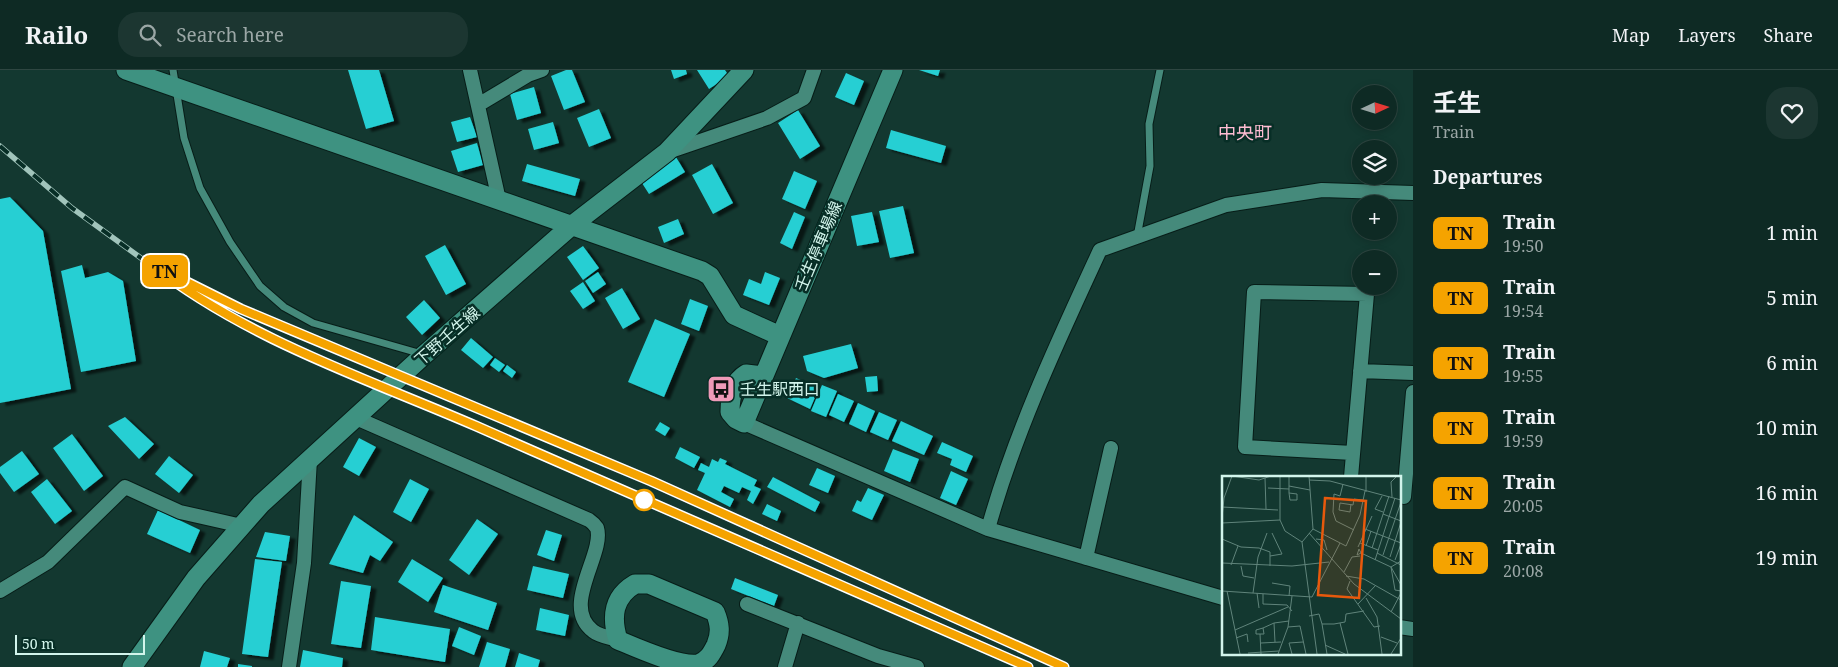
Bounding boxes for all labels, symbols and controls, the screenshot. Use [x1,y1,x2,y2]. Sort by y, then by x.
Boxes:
search box [118,12,468,57]
text: Railo [25,18,88,51]
icon: search [136,21,164,49]
text: Search here [176,22,284,48]
text: Map [1612,23,1650,47]
text: Layers [1678,23,1736,47]
text: Share [1764,23,1813,47]
north arrow [1352,85,1398,130]
map controls [1352,85,1397,295]
text: 壬生 [1433,85,1481,118]
button: heart [1766,87,1818,139]
district label: 中央町 [1218,120,1272,144]
text: Train [1433,121,1474,143]
button: layers [1352,140,1397,185]
text: Departures [1433,164,1542,190]
button: + [1352,195,1397,240]
street label: 壬生停車場線 [789,198,847,294]
text: Train [1503,209,1556,235]
text: 1 min [1766,220,1818,246]
text: TN [1448,221,1473,245]
text: 19:50 [1503,235,1543,257]
button: − [1352,250,1397,295]
line badge: TN [142,255,188,287]
text: TN [152,259,178,283]
text: Train [1503,274,1556,300]
text: 5 min [1766,285,1818,311]
text: TN [1448,286,1473,310]
text: 19:54 [1503,300,1543,322]
street label: 下野壬生線 [410,301,484,371]
text: Train [1503,339,1556,365]
text: 6 min [1766,350,1818,376]
text: TN [1448,351,1473,375]
text: 19:55 [1503,365,1543,387]
bus stop icon: 壬生駅西口 [706,374,736,404]
place label: 壬生駅西口 [740,378,820,400]
text: Train [1503,404,1556,430]
text: 10 min [1756,415,1818,441]
text: TN [1448,416,1473,440]
text: 19:59 [1503,430,1543,452]
text: Train [1503,469,1556,495]
inset map [1222,476,1400,654]
text: 16 min [1756,480,1818,506]
text: TN [1448,481,1473,505]
unlabelled marker [633,489,655,511]
text: 20:05 [1503,495,1543,517]
text: Train [1503,534,1556,560]
text: 19 min [1756,545,1818,571]
text: TN [1448,546,1473,570]
text: 20:08 [1503,560,1543,582]
scale bar [15,632,145,655]
text: 50 m [22,634,55,653]

